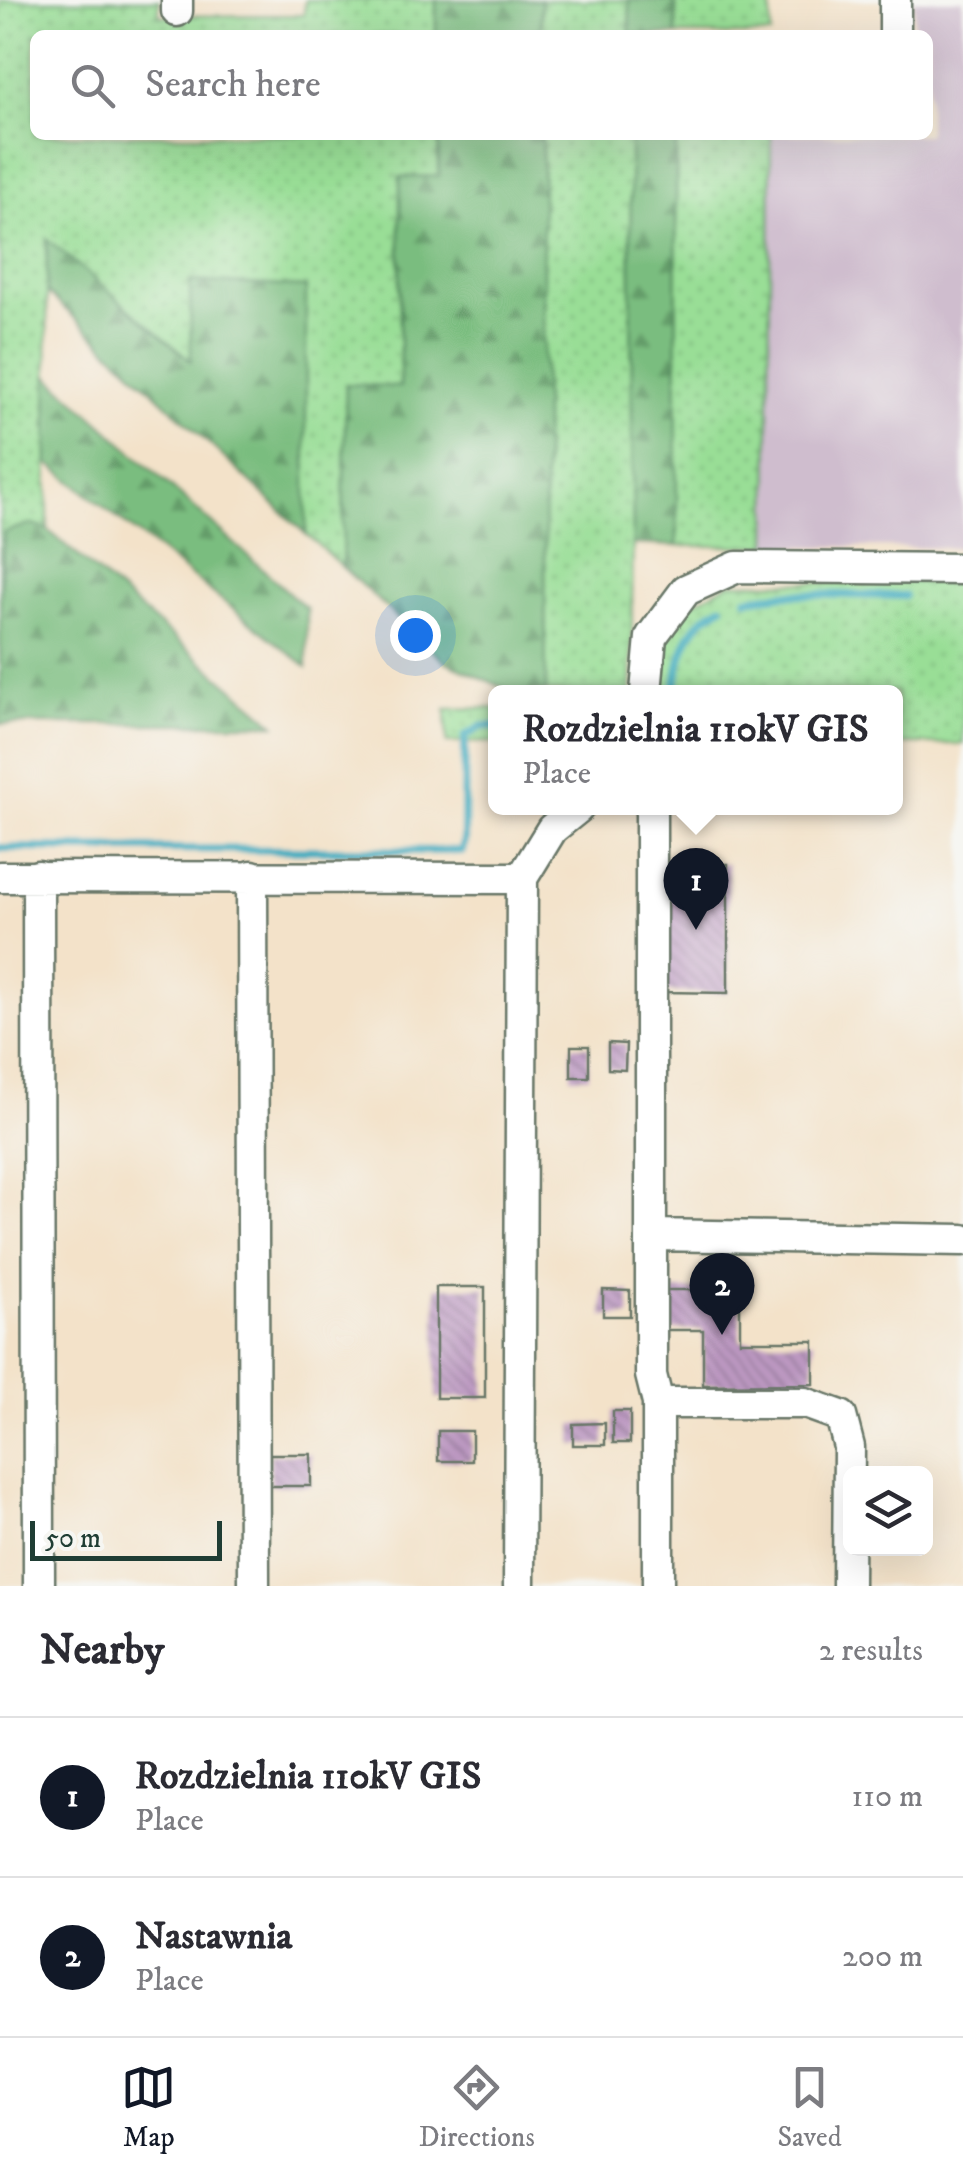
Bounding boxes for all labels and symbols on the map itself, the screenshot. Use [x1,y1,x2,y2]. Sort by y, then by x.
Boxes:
your location [390,610,441,661]
pin: 1 [664,848,728,930]
pin: 2 [690,1252,754,1335]
scale bar [30,1516,222,1560]

